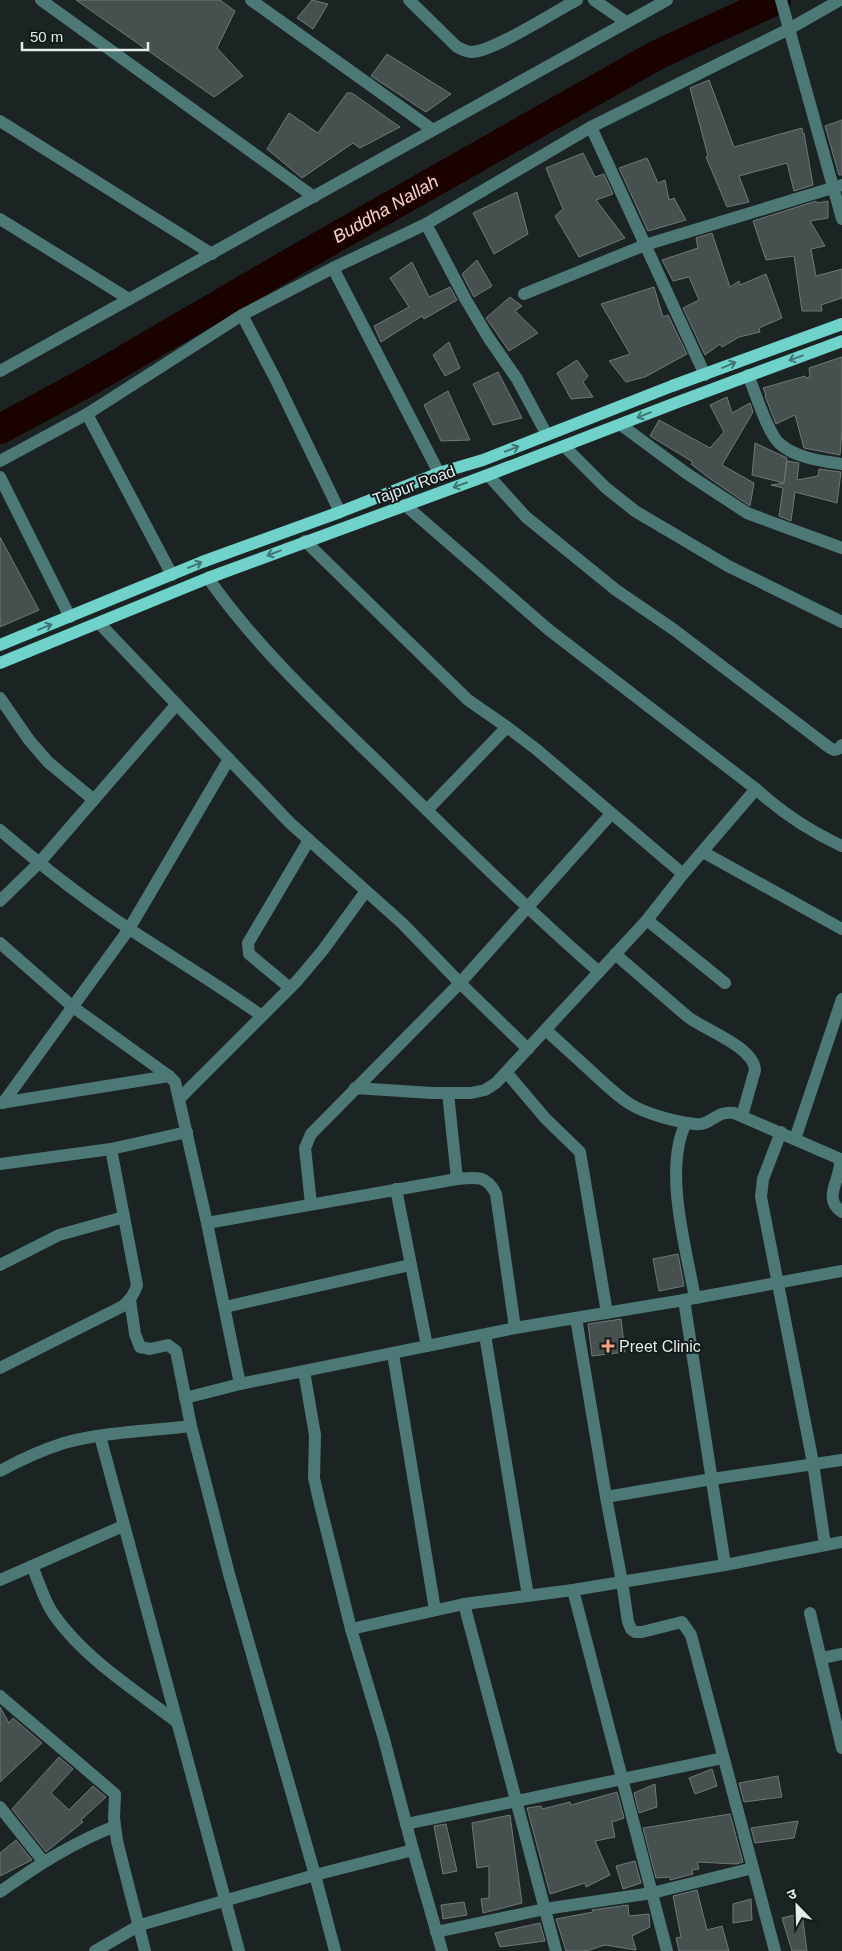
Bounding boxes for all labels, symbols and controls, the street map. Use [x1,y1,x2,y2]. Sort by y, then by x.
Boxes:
scale bar [22,20,149,52]
text: 50 m [30,28,63,45]
water label: Buddha Nallah [329,171,442,247]
one-way arrow [789,354,804,363]
one-way arrow [721,360,736,370]
one-way arrow [637,411,652,421]
one-way arrow [504,444,519,453]
street label: Tajpur Road [371,462,457,508]
one-way arrow [452,481,468,491]
one-way arrow [267,549,282,558]
one-way arrow [187,560,202,569]
one-way arrow [37,622,52,631]
place label: Preet Clinic [619,1338,701,1355]
marker: Preet Clinic [601,1339,615,1353]
north arrow [772,1881,822,1931]
text: उ [785,1885,800,1903]

